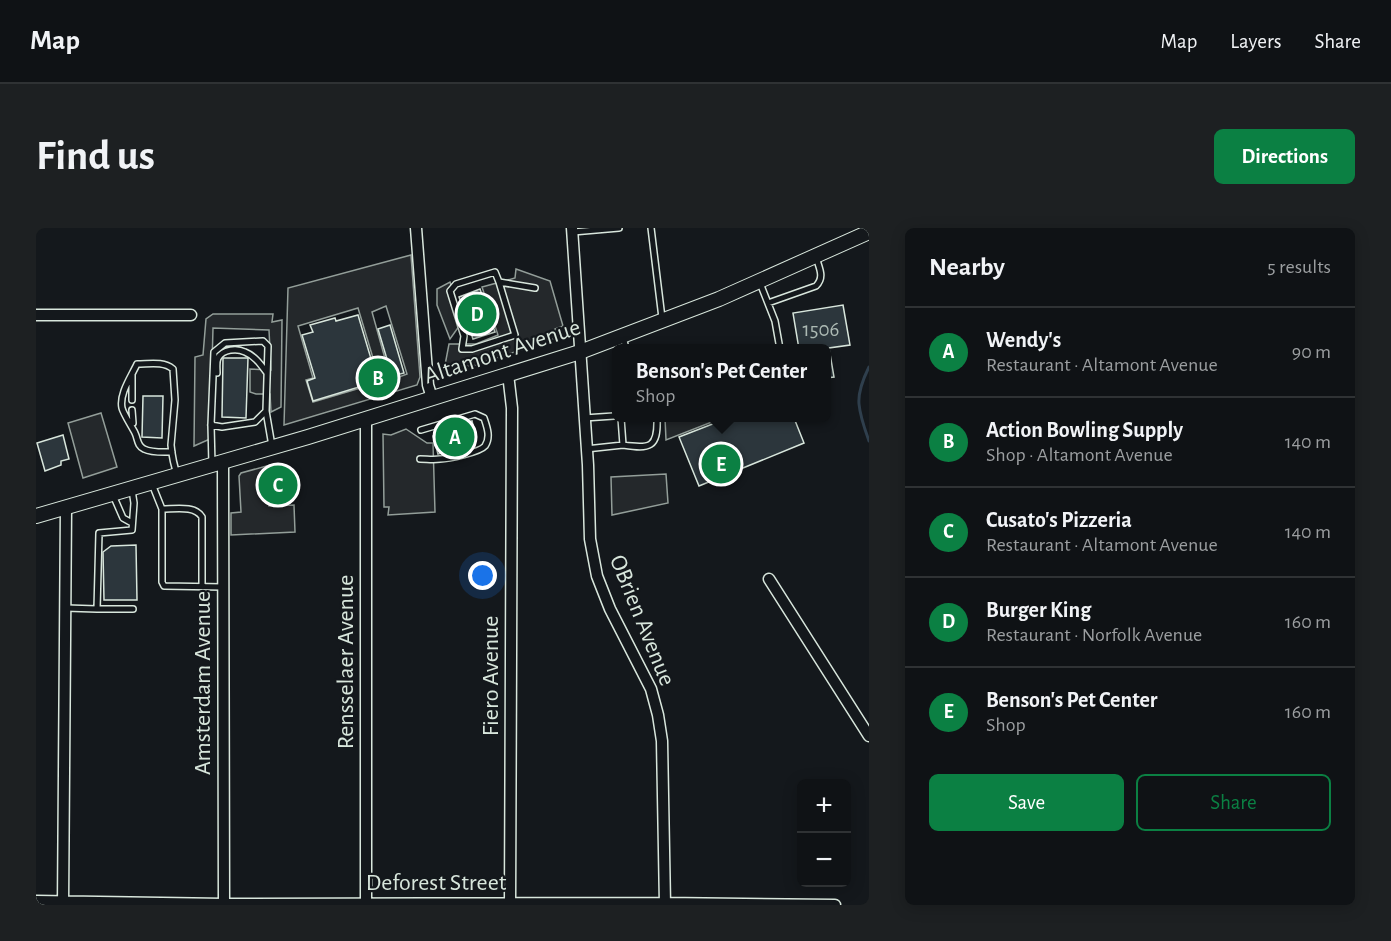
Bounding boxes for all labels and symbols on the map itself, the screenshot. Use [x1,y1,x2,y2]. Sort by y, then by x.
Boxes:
pin: D [458,292,496,337]
street label: Altamont Avenue [421,315,584,389]
house number: 1506 [803,319,839,340]
pin: B [358,356,398,400]
pin: A [436,414,474,460]
pin: E [702,442,740,486]
pin: C [258,462,298,508]
street label: OBrien Avenue [605,552,679,689]
your location [468,561,497,590]
street label: Rensselaer Avenue [334,575,358,749]
street label: Amsterdam Avenue [191,591,215,775]
street label: Fiero Avenue [479,616,503,736]
street label: Deforest Street [366,871,507,895]

